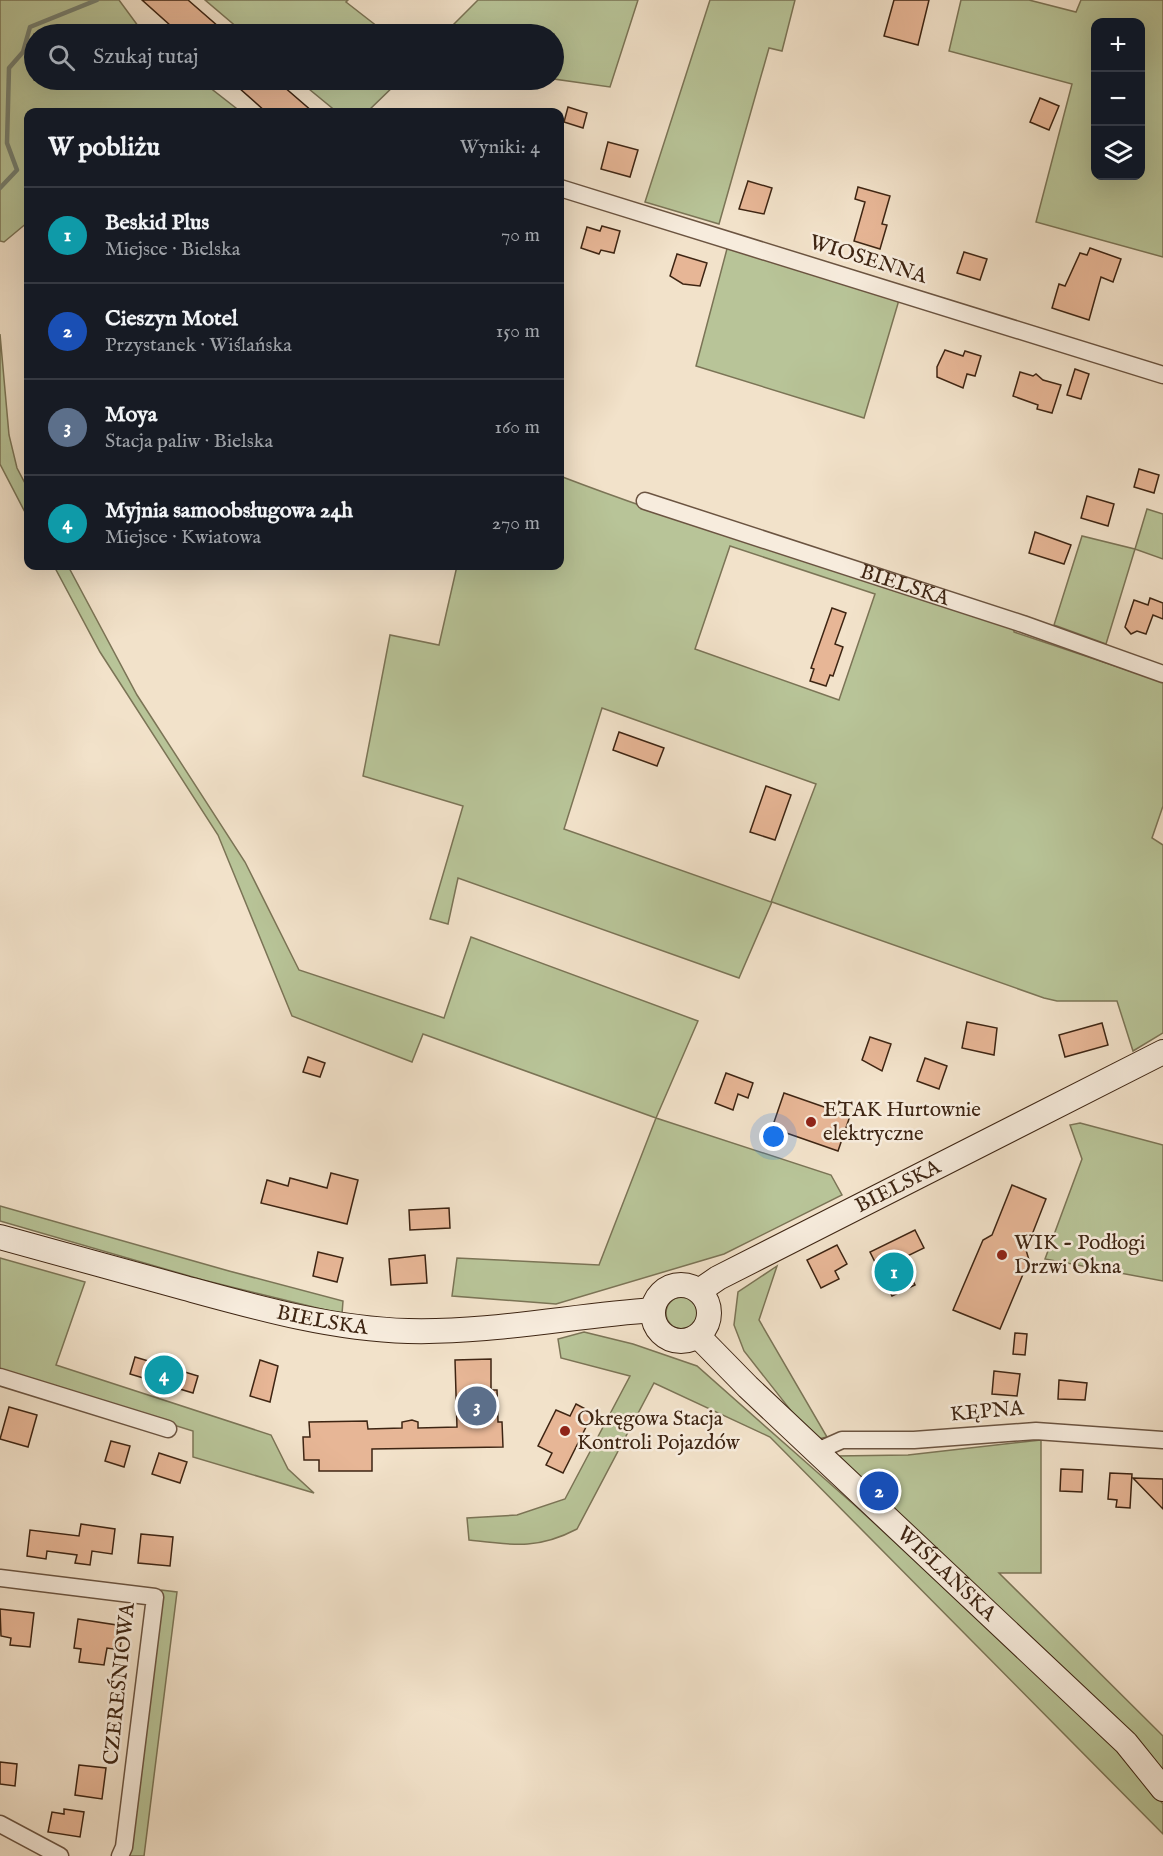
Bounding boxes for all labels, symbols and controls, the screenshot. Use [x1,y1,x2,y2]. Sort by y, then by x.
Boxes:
map controls [1091,18,1145,180]
button: + [1091,18,1145,72]
search box [24,24,564,90]
icon: search [45,41,78,74]
text: Szukaj tutaj [93,43,198,71]
button: − [1091,72,1145,126]
button: layers [1091,126,1145,180]
text: W pobliżu [48,131,160,164]
text: Wyniki: 4 [460,135,540,160]
text: Beskid Plus [105,209,209,237]
text: 1 [64,223,71,248]
text: 70 m [501,223,540,248]
street label: WIOSENNA [806,229,931,291]
text: Miejsce · Bielska [105,237,240,262]
text: Cieszyn Motel [105,305,238,333]
text: 2 [63,319,72,344]
text: 150 m [496,319,540,344]
text: Przystanek · Wiślańska [105,333,292,358]
text: Moya [105,401,157,429]
text: 3 [64,415,71,440]
text: 160 m [494,415,540,440]
text: Stacja paliw · Bielska [105,429,273,454]
text: Myjnia samoobsługowa 24h [105,497,353,525]
text: 4 [63,511,72,536]
text: 270 m [492,511,540,536]
text: Miejsce · Kwiatowa [105,525,261,550]
street label: BIELSKA [856,558,954,613]
place label: ETAK Hurtownie elektryczne [823,1097,981,1148]
marker: ETAK Hurtownie elektryczne [804,1115,818,1129]
your location [759,1122,788,1151]
street label: BIELSKA [851,1153,946,1220]
place label: WIK - Podłogi Drzwi Okna [1014,1230,1145,1281]
marker: WIK - Podłogi Drzwi Okna [995,1248,1009,1262]
pin: 1 [874,1250,914,1294]
street label: BIELSKA [274,1299,370,1342]
pin: 4 [144,1352,184,1398]
pin: 3 [458,1384,496,1428]
street label: KĘPNA [949,1395,1026,1429]
place label: Okręgowa Stacja Kontroli Pojazdów [577,1406,741,1457]
marker: Okręgowa Stacja Kontroli Pojazdów [558,1424,572,1438]
pin: 2 [860,1468,898,1514]
street label: WIŚLAŃSKA [891,1520,1003,1628]
street label: CZEREŚNIOWA [97,1601,142,1766]

